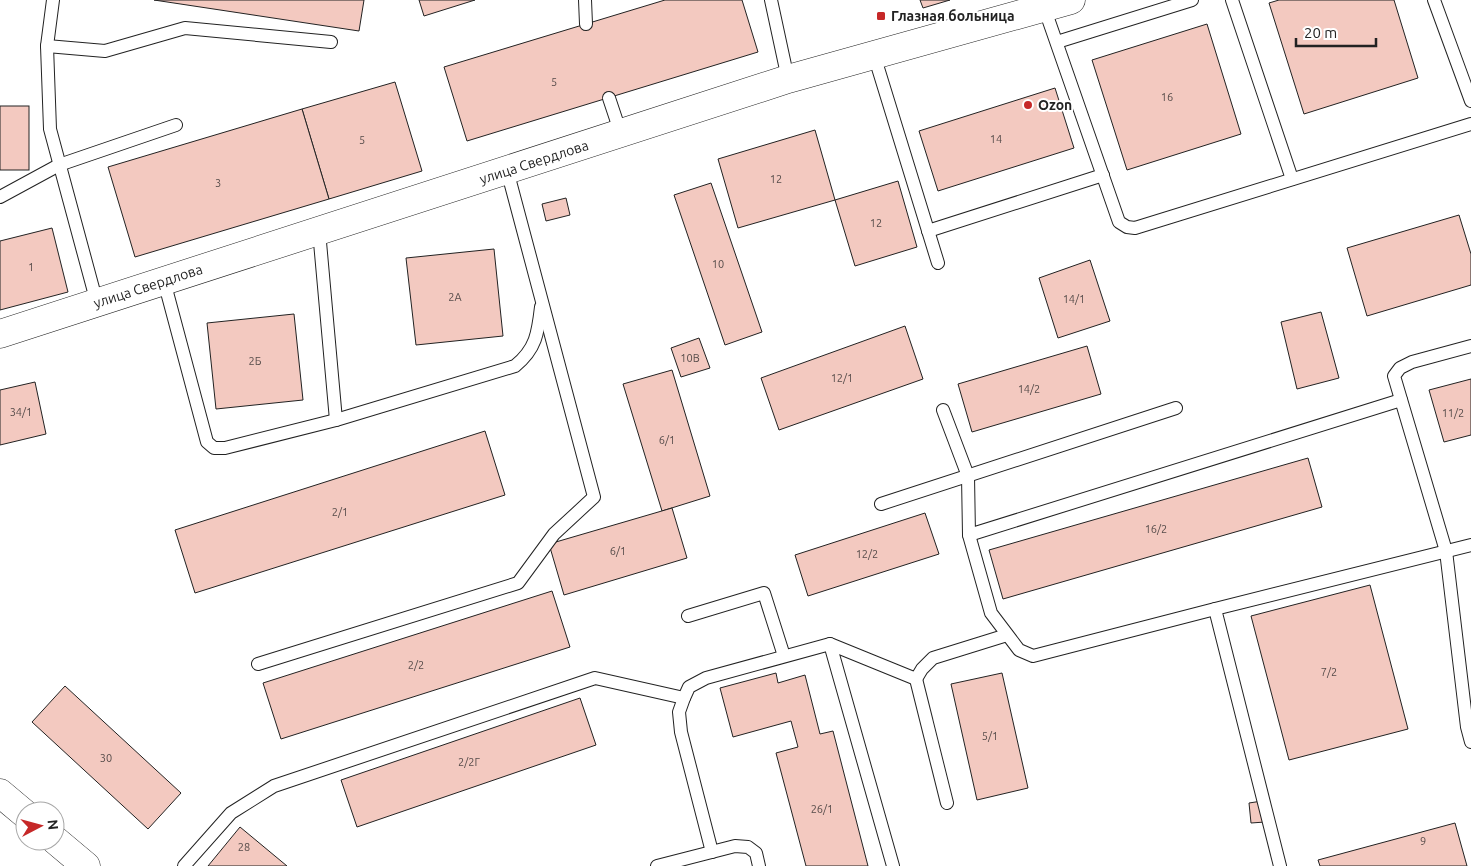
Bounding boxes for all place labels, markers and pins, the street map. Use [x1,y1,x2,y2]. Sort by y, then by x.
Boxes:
place label: Глазная больница [891,8,1015,24]
marker: Глазная больница [875,10,887,22]
place label: Ozon [1038,97,1072,113]
marker: Ozon [1022,99,1034,111]

